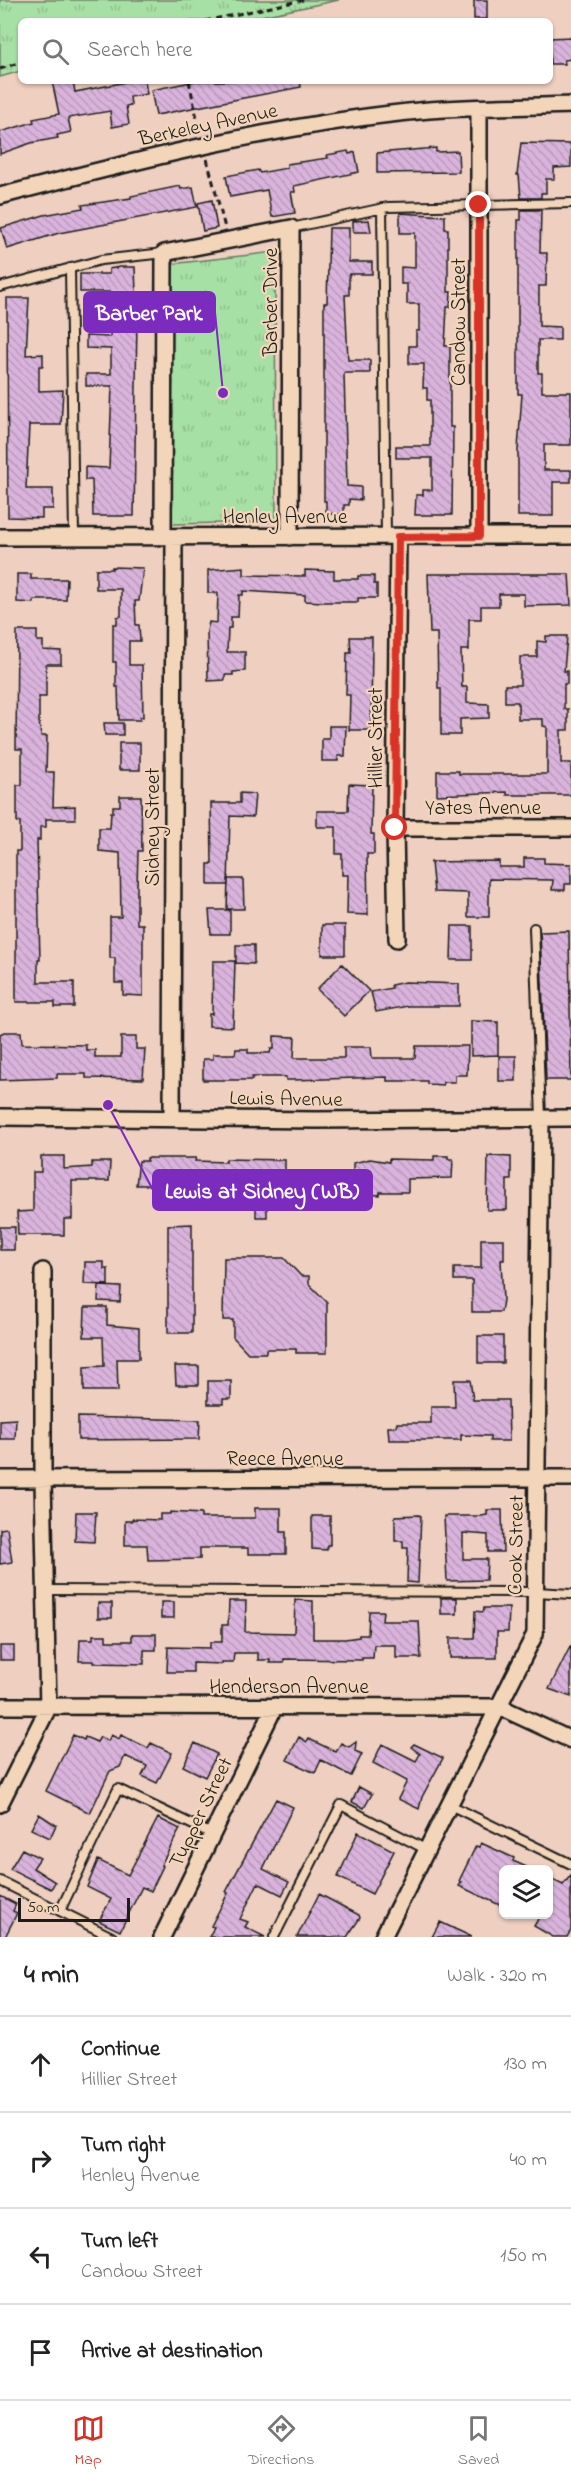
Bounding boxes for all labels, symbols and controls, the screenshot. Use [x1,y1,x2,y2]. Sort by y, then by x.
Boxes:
search box [18,18,553,84]
icon: search [39,35,72,68]
text: Search here [87,35,192,67]
street label: Berkeley Avenue [135,96,282,157]
route end [465,191,491,217]
street label: Barber Drive [257,247,287,357]
street label: Candow Street [445,258,475,386]
callout: Barber Park [84,292,215,332]
text: Barber Park [94,299,204,331]
street label: Henley Avenue [223,503,348,535]
street label: Hillier Street [362,688,392,788]
street label: Sidney Street [139,768,171,886]
street label: Yates Avenue [425,794,542,824]
route start [381,814,407,840]
street label: Lewis Avenue [229,1084,344,1116]
callout: Lewis at Sidney (WB) [153,1170,372,1210]
text: Lewis at Sidney (WB) [165,1177,360,1210]
street label: Reece Avenue [226,1445,344,1475]
street label: Cook Street [501,1495,533,1595]
street label: Henderson Avenue [209,1673,369,1703]
street label: Tupper Street [162,1753,242,1873]
map controls [499,1865,553,1919]
button: layers [499,1865,553,1919]
scale bar [18,1895,130,1922]
text: 50 m [27,1896,59,1920]
text: 4 min [24,1957,79,1995]
text: Walk · 320 m [447,1962,547,1991]
text: Continue [81,2034,160,2066]
icon: ahead [24,2048,57,2081]
text: 130 m [503,2050,547,2079]
text: Hillier Street [81,2066,177,2095]
text: Turn right [81,2130,166,2162]
icon: right [24,2144,57,2177]
text: 40 m [510,2146,547,2175]
text: Henley Avenue [81,2162,200,2191]
text: Turn left [81,2226,158,2258]
icon: left [24,2240,57,2273]
text: 150 m [500,2242,547,2271]
text: Candow Street [81,2258,203,2287]
icon: arrive [24,2336,57,2369]
text: Arrive at destination [81,2336,263,2368]
tab: Map [72,2412,105,2472]
tab: Directions [248,2412,314,2472]
tab: Saved [458,2412,499,2472]

